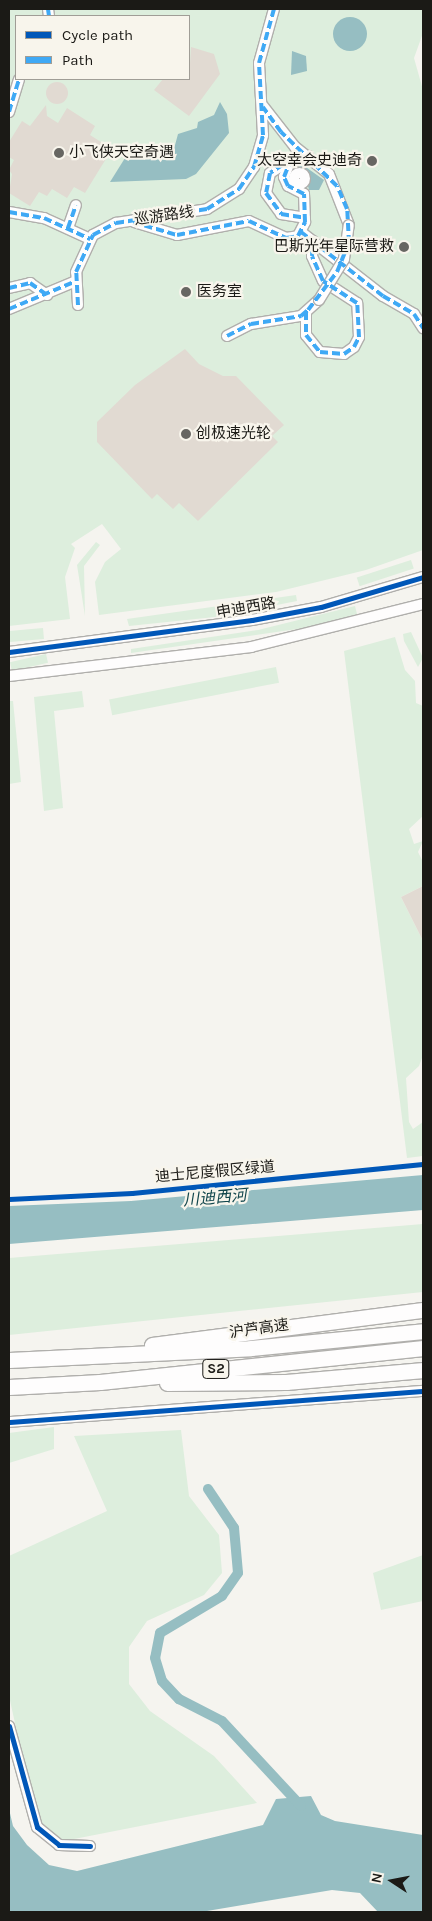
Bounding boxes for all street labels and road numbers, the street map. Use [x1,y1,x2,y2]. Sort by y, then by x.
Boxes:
street label: 巡游路线 [133,203,195,229]
street label: 申迪西路 [215,594,277,622]
street label: 迪士尼度假区绿道 [154,1158,276,1186]
street label: 沪芦高速 [228,1316,290,1342]
road number: S2 [202,1358,230,1380]

